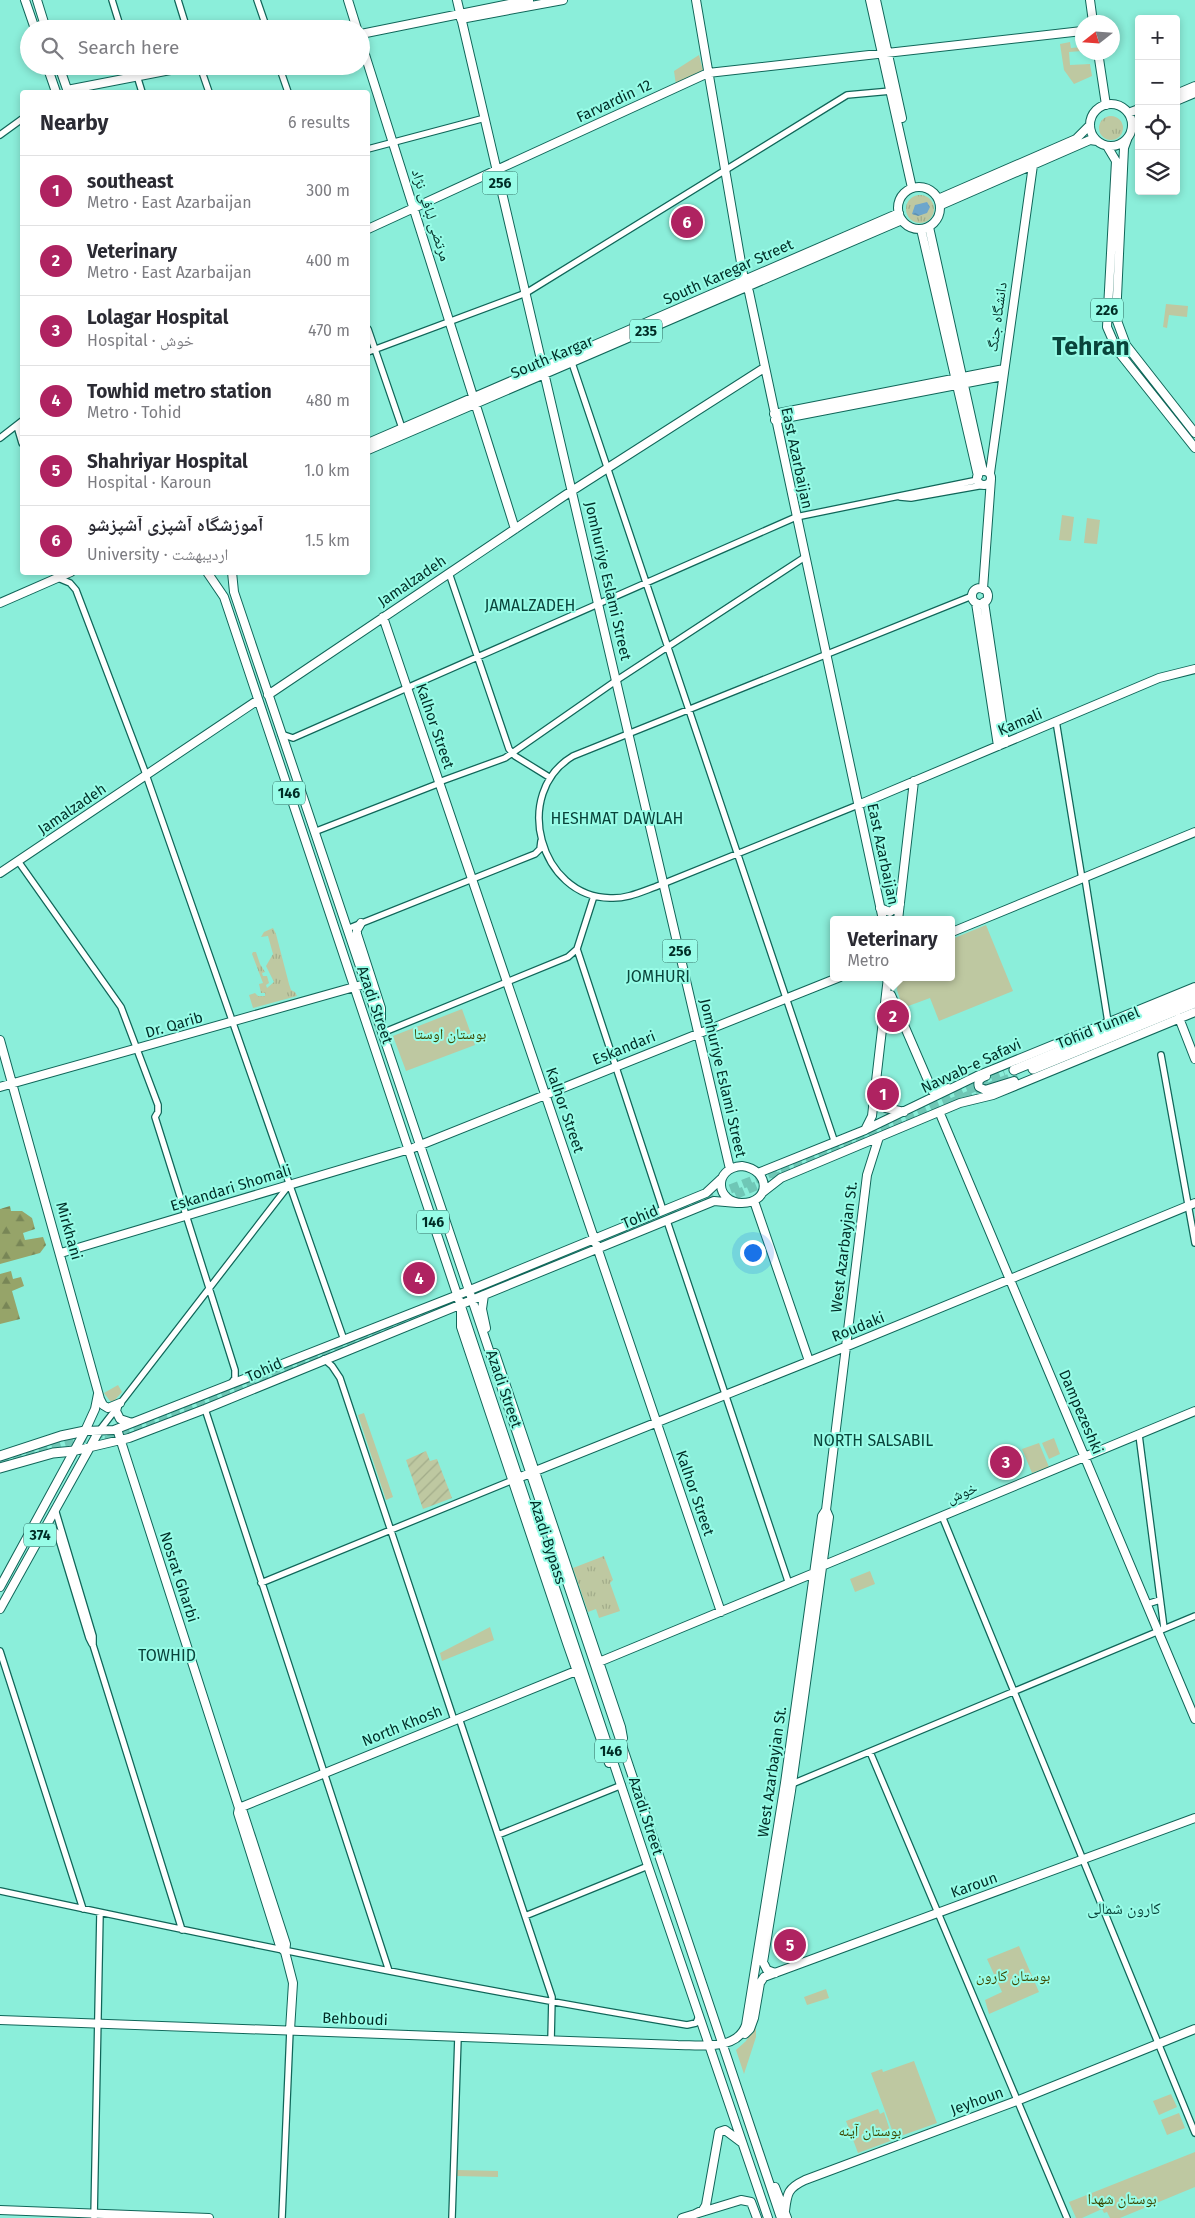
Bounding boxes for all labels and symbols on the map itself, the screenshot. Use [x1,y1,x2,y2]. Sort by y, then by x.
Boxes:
north arrow [1075,15,1120,60]
street label: Farvardin 12 [574,76,654,126]
street label: مرتضی لبافی نژاد [407,167,454,264]
road number: 256 [482,172,518,194]
pin: 6 [671,203,703,241]
street label: South Karegar Street [660,235,796,309]
street label: دانشگاه جنگ [983,281,1011,353]
road number: 226 [1091,298,1123,322]
road number: 235 [630,320,662,342]
street label: South Kargar [508,331,596,382]
district label: Tehran [1052,332,1130,362]
street label: East Azarbaijan [777,406,817,510]
street label: Jomhuriye Eslami Street [581,500,635,663]
street label: Jamalzadeh [374,552,450,610]
district label: JAMALZADEH [485,596,575,615]
street label: Kalhor Street [412,681,458,772]
street label: Kamali [995,705,1045,739]
street label: Jamalzadeh [34,780,110,838]
road number: 146 [273,781,305,804]
street label: East Azarbaijan [863,802,903,906]
district label: HESHMAT DAWLAH [551,809,683,828]
road number: 256 [662,939,698,962]
street label: Azadi Street [353,964,397,1047]
district label: JOMHURI [626,967,690,986]
street label: Jomhuriye Eslami Street [696,997,750,1160]
pin: 2 [877,997,909,1035]
street label: Tohid Tunnel [1054,1003,1143,1053]
street label: Dr. Qarib [143,1008,205,1042]
park label: بوستان اوستا [414,1025,486,1044]
street label: Eskandari [590,1027,658,1069]
street label: Navvab-e Safavi [918,1035,1024,1097]
street label: Kalhor Street [542,1065,588,1156]
pin: 1 [867,1075,899,1113]
street label: Eskandari Shomali [168,1161,294,1215]
street label: West Azarbayjan St. [827,1180,861,1314]
street label: Mirkhani [52,1200,86,1262]
street label: Tohid [619,1201,661,1233]
road number: 146 [417,1210,449,1234]
your location [740,1240,766,1266]
pin: 4 [403,1259,435,1297]
street label: Roudaki [829,1308,887,1346]
street label: Azadi Street [482,1348,526,1431]
street label: Tohid [243,1354,285,1386]
street label: Dampezeshki [1055,1367,1107,1457]
district label: NORTH SALSABIL [813,1431,933,1450]
pin: 3 [990,1443,1022,1481]
street label: Kalhor Street [672,1448,718,1539]
street label: خوش [944,1478,981,1508]
street label: Azadi Bypass [526,1498,570,1586]
road number: 374 [24,1524,56,1546]
street label: Nosrat Gharbi [156,1529,202,1625]
district label: TOWHID [138,1646,196,1665]
street label: North Khosh [359,1702,445,1750]
street label: West Azarbayjan St. [754,1705,790,1839]
road number: 146 [595,1740,627,1762]
street label: Azadi Street [625,1775,667,1858]
street label: Karoun [948,1868,1000,1902]
district label: کارون شمالی [1087,1899,1161,1919]
pin: 5 [774,1926,806,1964]
park label: بوستان کارون [976,1967,1050,1986]
street label: Behboudi [322,2009,388,2029]
street label: Jeyhoun [948,2083,1006,2119]
park label: بوستان آینه [839,2122,901,2141]
park label: بوستان شهدا [1087,2190,1157,2209]

